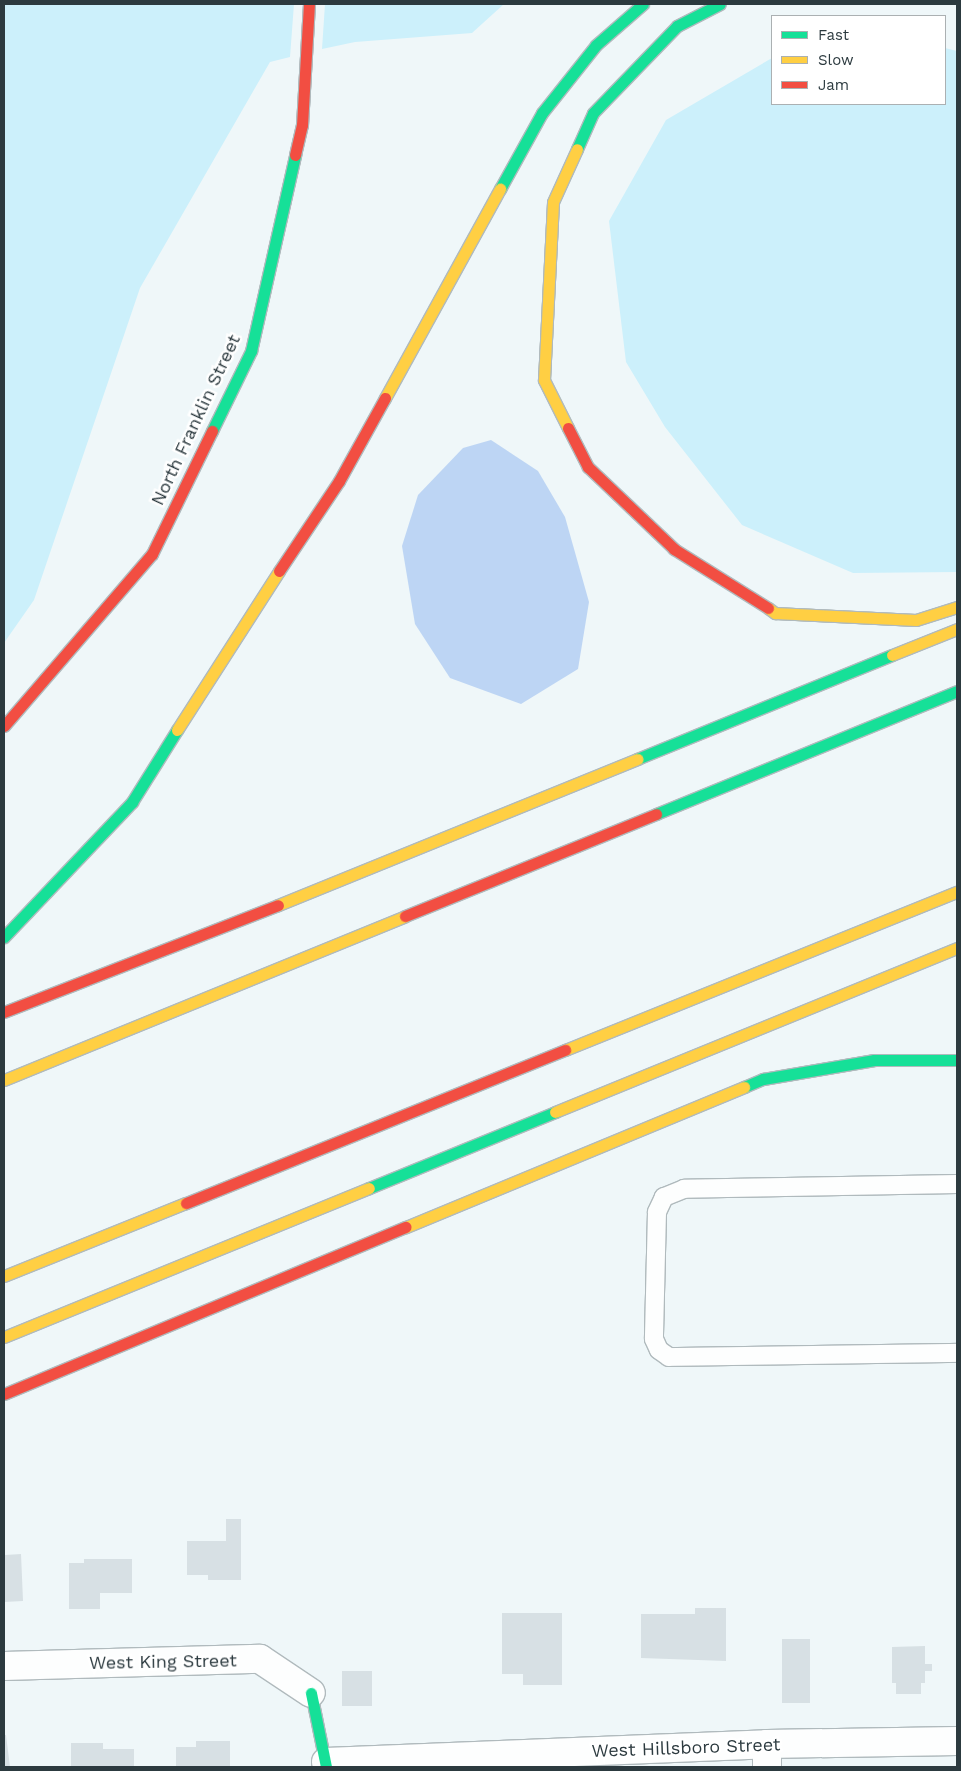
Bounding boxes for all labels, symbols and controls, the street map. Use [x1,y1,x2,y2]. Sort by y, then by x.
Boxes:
legend [771,15,946,105]
text: Fast [818,26,849,44]
text: Slow [818,51,854,69]
text: Jam [818,76,849,94]
street label: North Franklin Street [147,331,245,509]
street label: West King Street [89,1650,237,1674]
street label: West Hillsboro Street [591,1734,781,1762]

